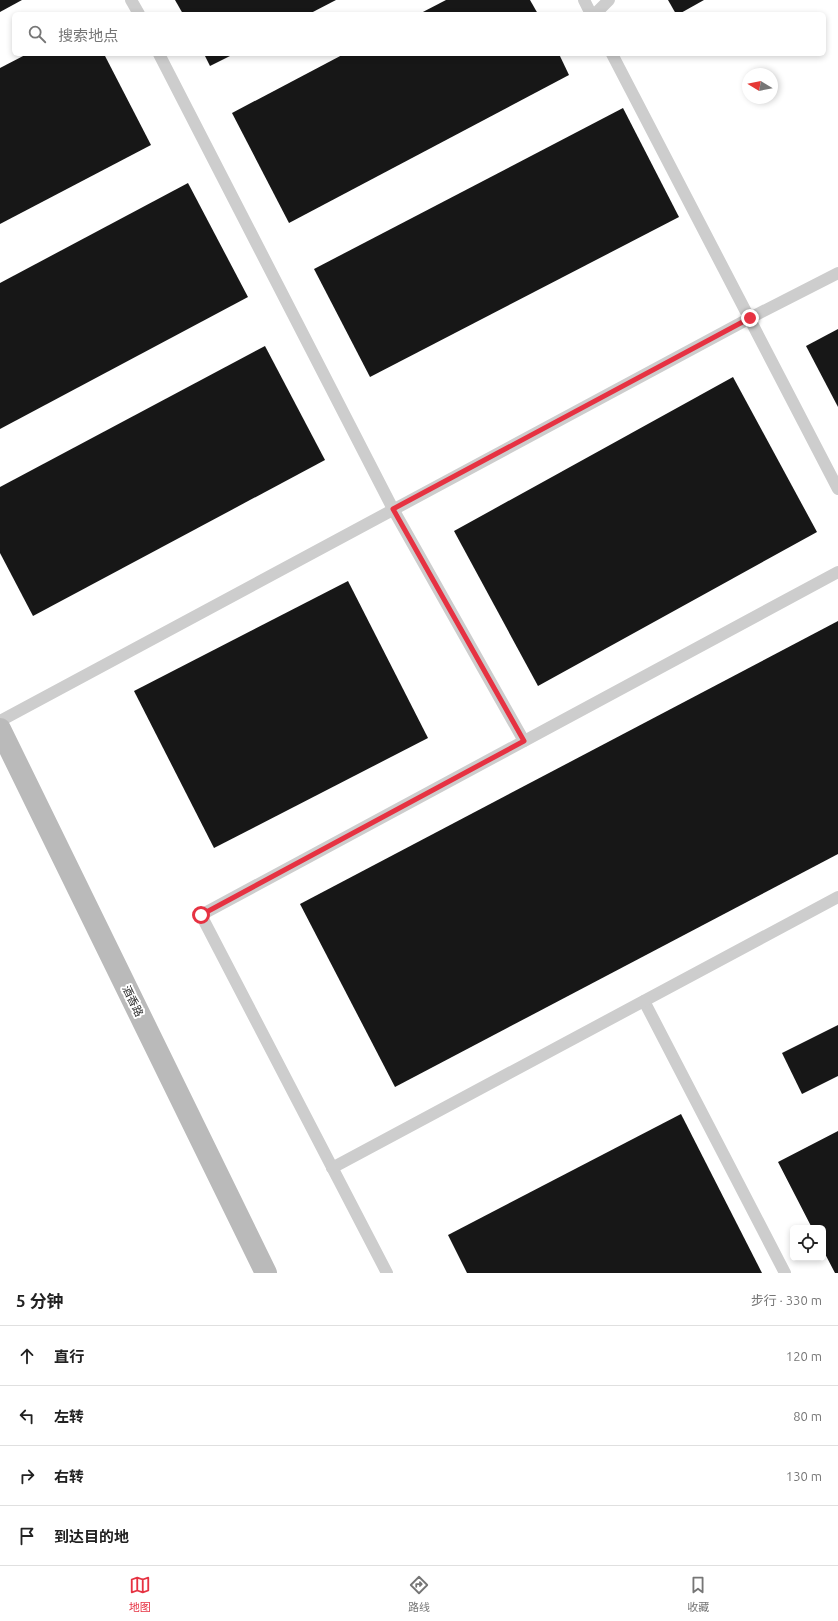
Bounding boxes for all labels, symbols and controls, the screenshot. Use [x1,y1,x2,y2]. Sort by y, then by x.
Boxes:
search box [12,12,826,56]
icon: search [26,23,48,45]
text: 搜索地点 [58,27,118,44]
north arrow [742,68,778,104]
route end [741,309,759,327]
route start [192,906,210,924]
street label: 酒香路 [120,984,146,1018]
map controls [790,1225,826,1261]
button: locate [790,1225,826,1261]
text: 5 分钟 [16,1291,64,1310]
text: 步行 · 330 m [751,1293,822,1307]
icon: ahead [16,1345,38,1367]
text: 直行 [54,1348,84,1365]
text: 120 m [786,1349,822,1363]
icon: left [16,1405,38,1427]
text: 左转 [54,1408,84,1425]
text: 80 m [793,1409,822,1423]
icon: right [16,1465,38,1487]
text: 右转 [54,1468,84,1485]
text: 130 m [786,1469,822,1483]
icon: arrive [16,1525,38,1547]
text: 到达目的地 [54,1528,129,1545]
tab: 地图 [129,1574,151,1614]
tab: 路线 [408,1574,430,1614]
tab: 收藏 [687,1574,709,1614]

